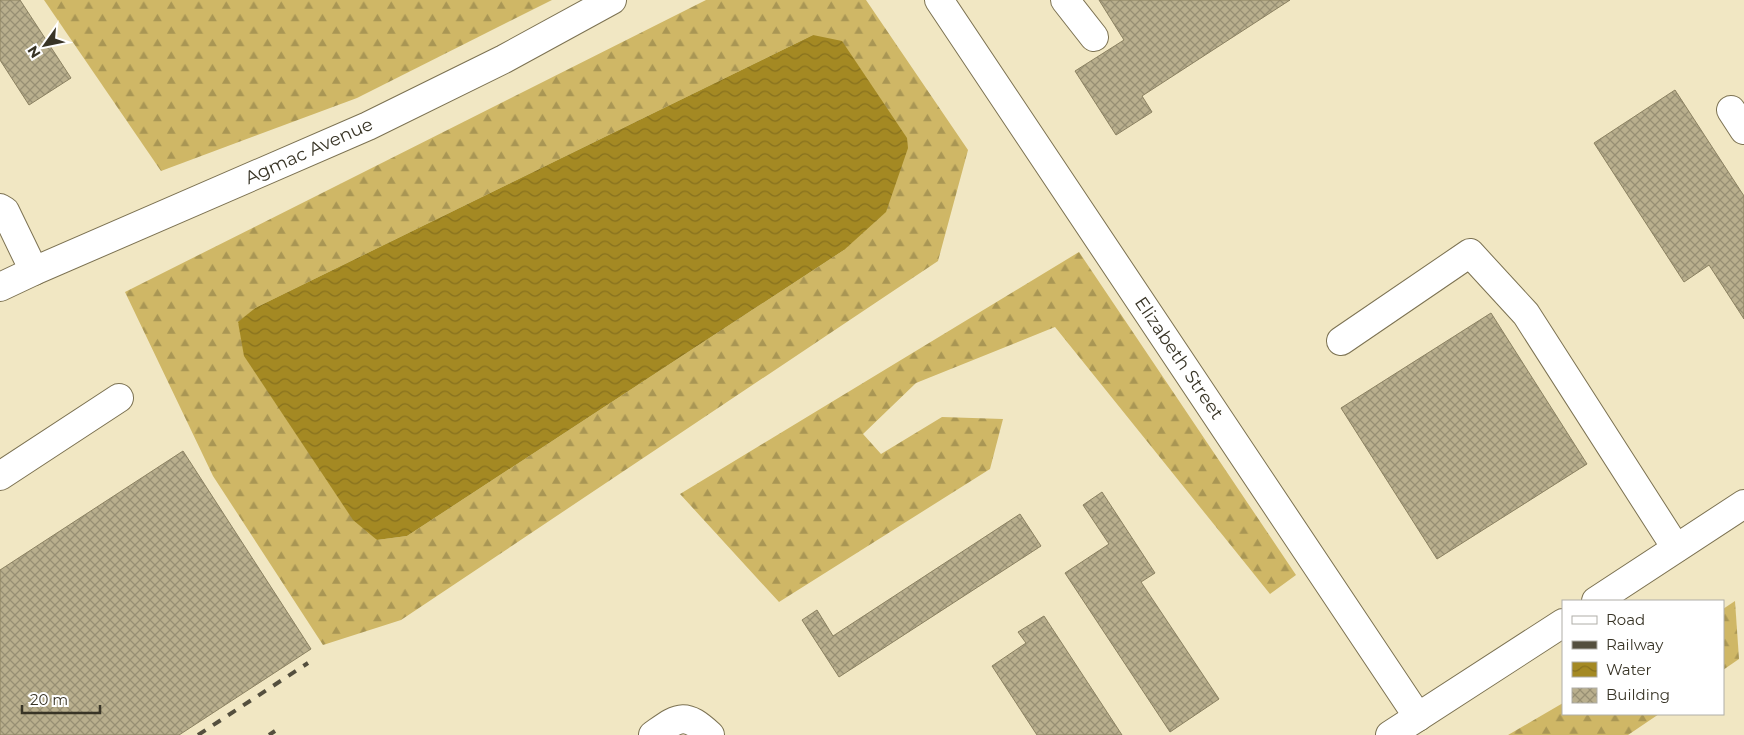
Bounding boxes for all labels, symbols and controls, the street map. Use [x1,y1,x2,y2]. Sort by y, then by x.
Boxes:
north arrow [20,20,70,70]
text: N [23,42,45,62]
street label: Agmac Avenue [242,113,376,189]
street label: Elizabeth Street [1130,292,1228,424]
legend [1562,600,1724,715]
text: Road [1606,610,1645,629]
text: Railway [1606,635,1664,654]
text: Water [1606,660,1652,679]
scale bar [22,682,100,714]
text: Building [1606,685,1670,704]
text: 20 m [30,690,68,709]

